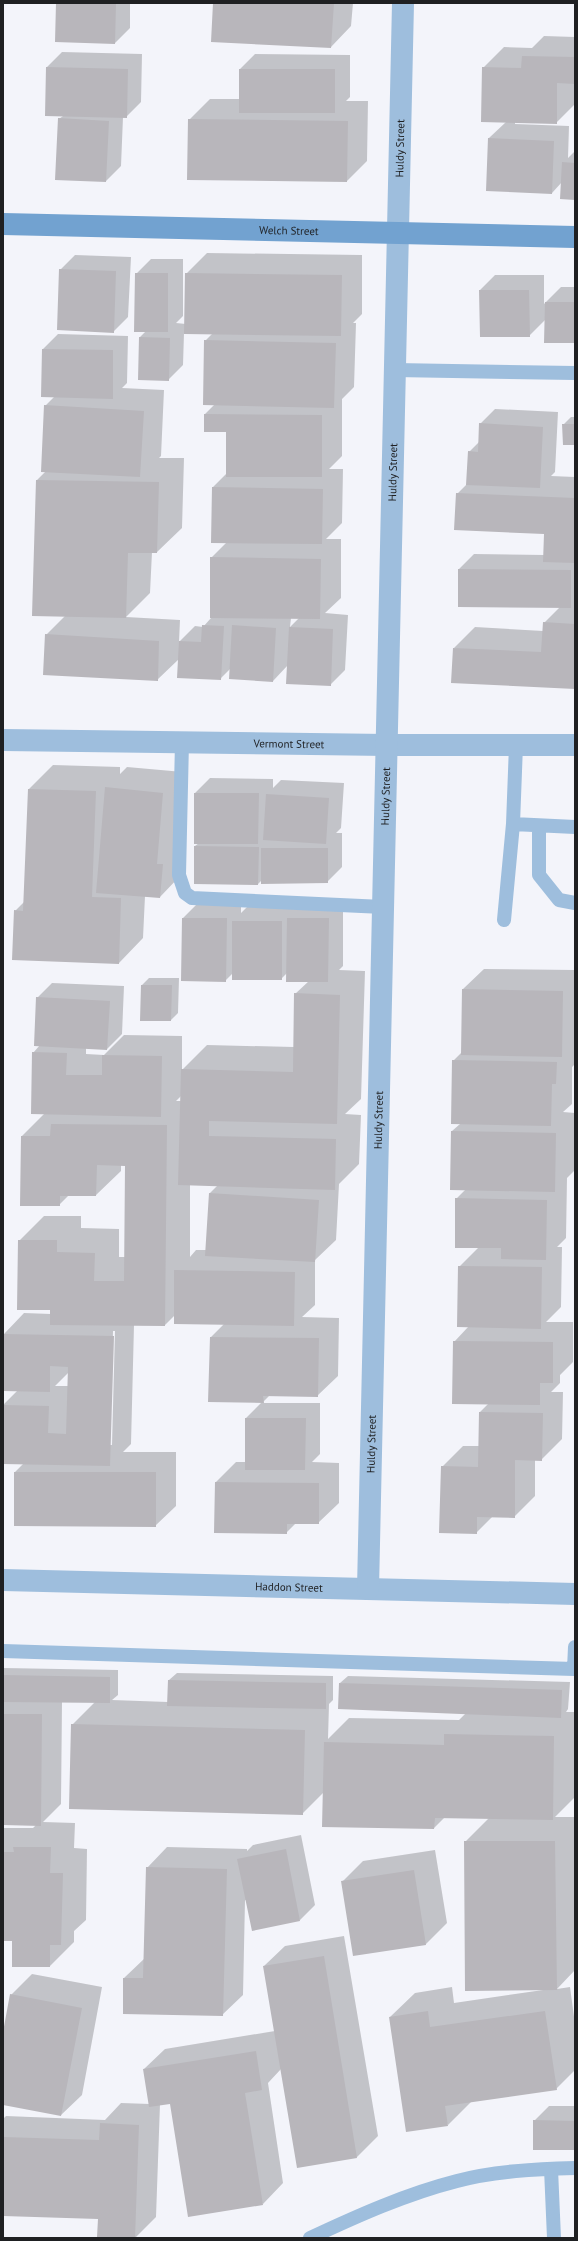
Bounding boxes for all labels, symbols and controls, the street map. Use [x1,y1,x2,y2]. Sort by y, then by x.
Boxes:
street label: Huldy Street [392,119,407,178]
street label: Welch Street [259,223,319,238]
street label: Huldy Street [385,443,400,502]
street label: Vermont Street [253,736,325,751]
street label: Huldy Street [378,767,393,825]
street label: Huldy Street [371,1091,386,1149]
street label: Huldy Street [364,1414,379,1473]
street label: Haddon Street [255,1579,323,1595]

